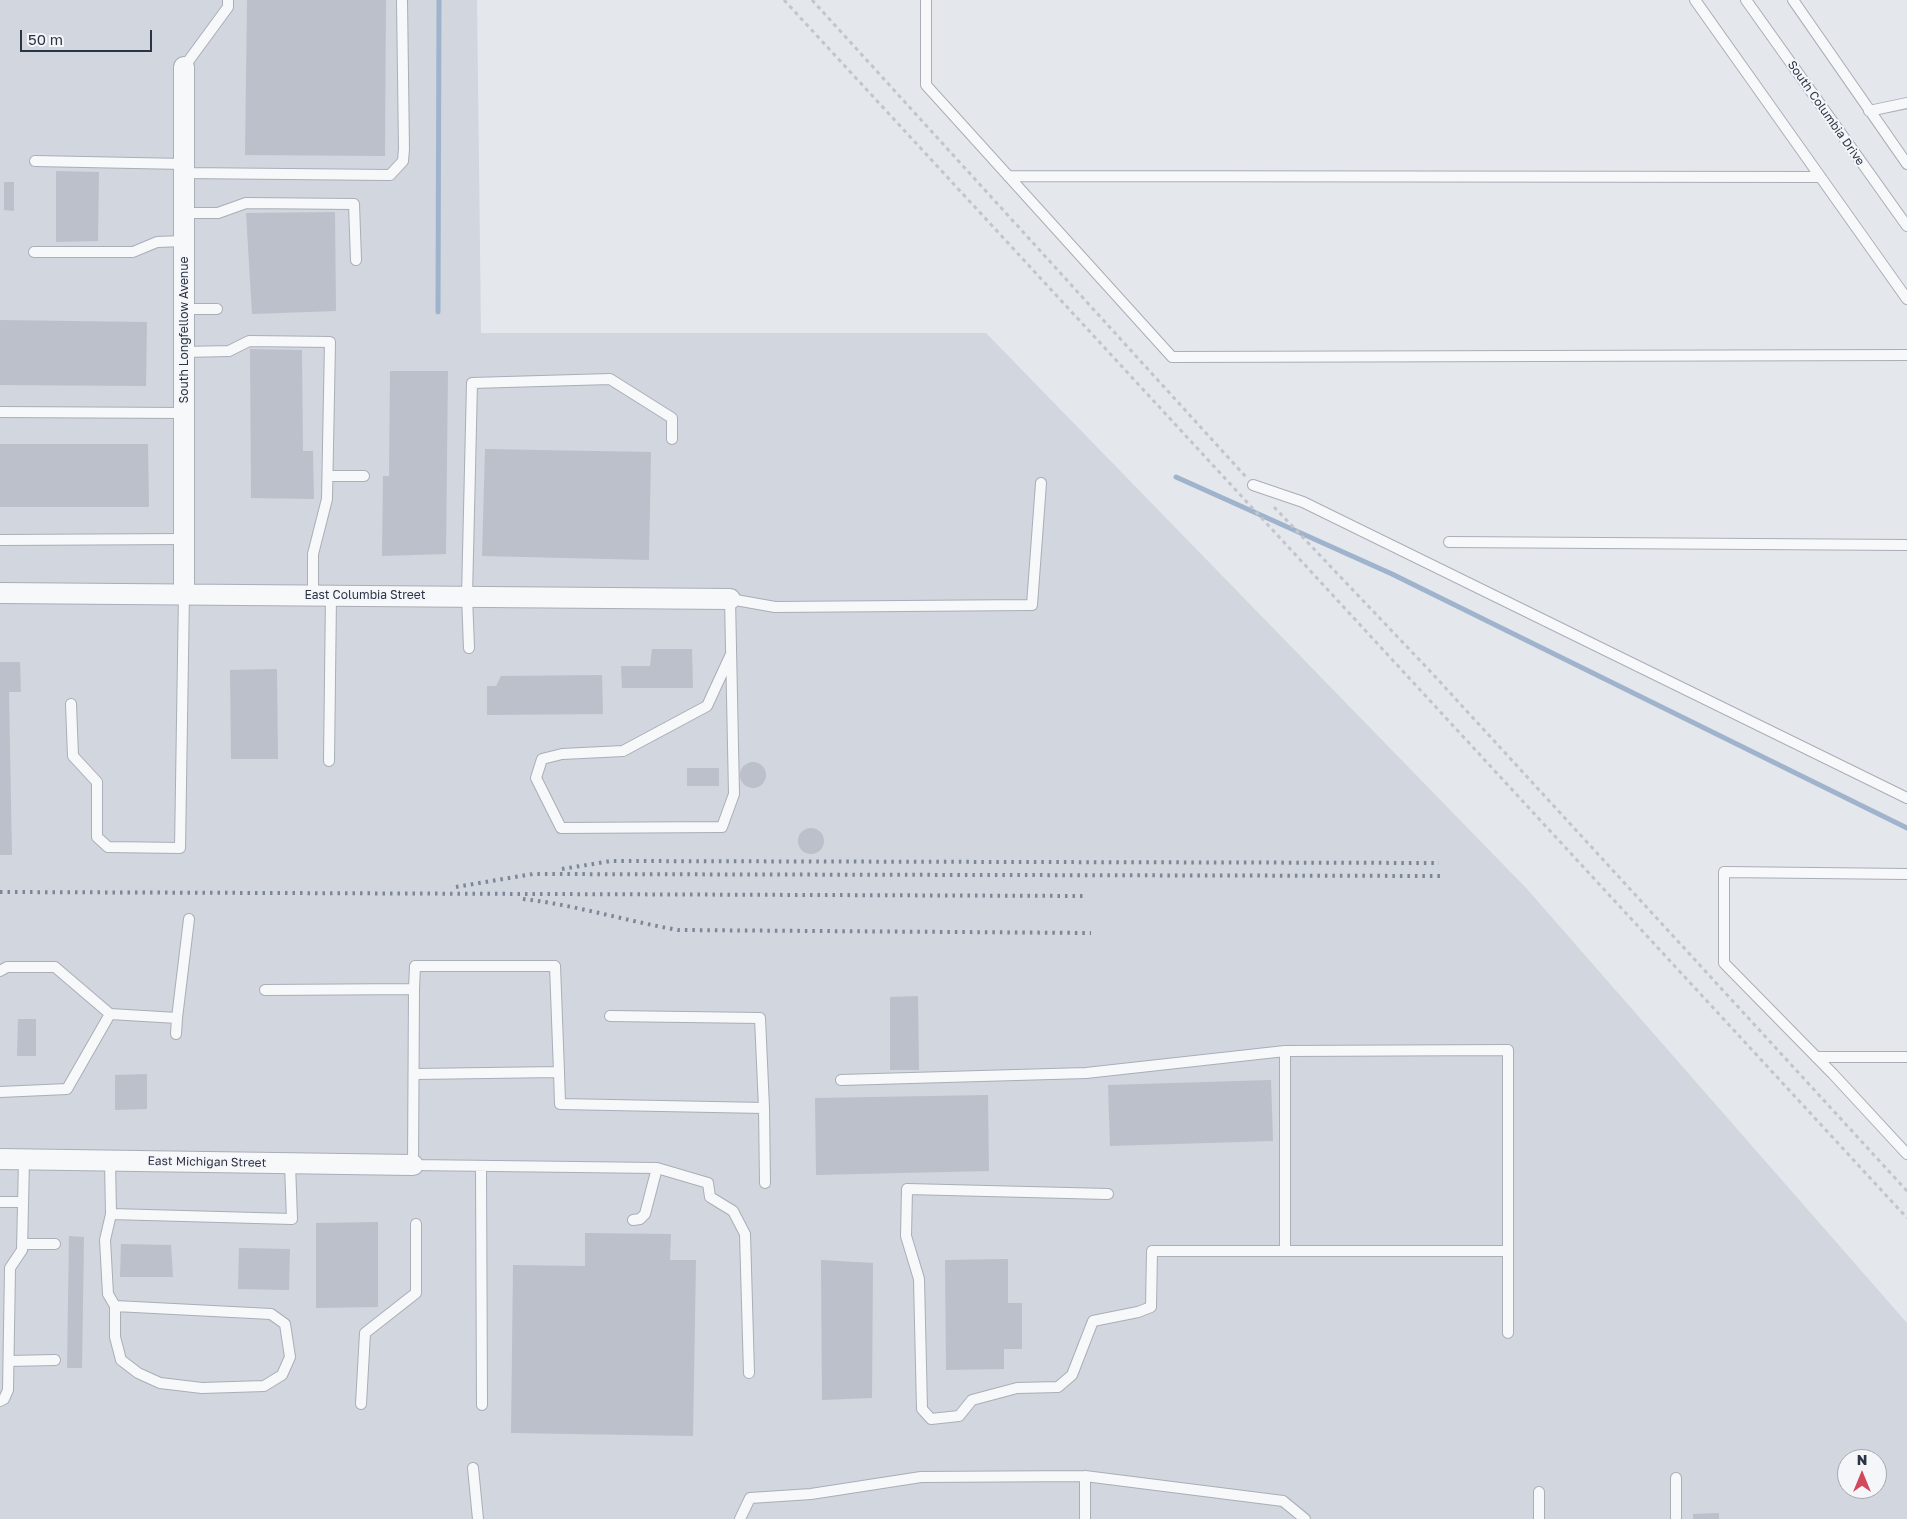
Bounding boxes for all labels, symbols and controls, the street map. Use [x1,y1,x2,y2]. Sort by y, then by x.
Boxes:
scale bar [22,20,155,52]
text: 50 m [28,30,63,48]
street label: South Columbia Drive [1784,58,1868,168]
street label: South Longfellow Avenue [177,257,191,403]
street label: East Columbia Street [304,588,426,602]
street label: East Michigan Street [147,1154,267,1170]
north arrow [1837,1449,1887,1499]
text: N [1857,1451,1867,1468]

